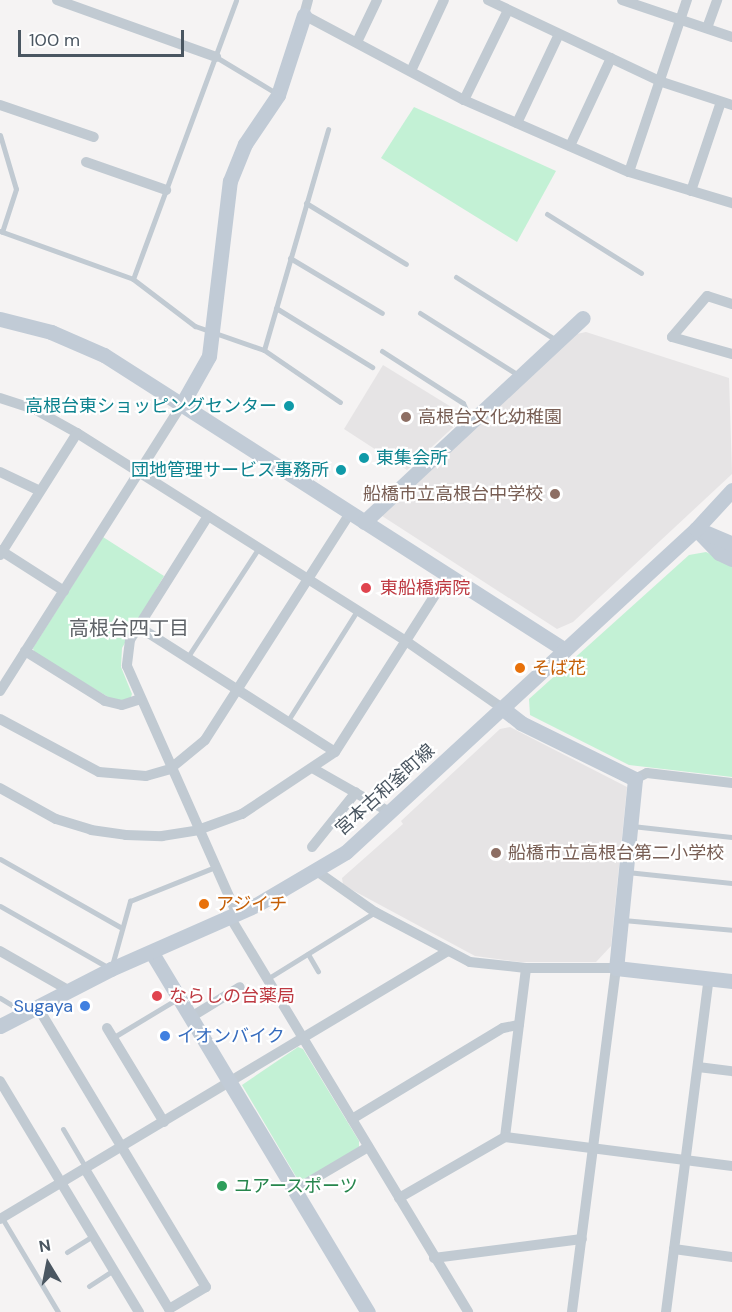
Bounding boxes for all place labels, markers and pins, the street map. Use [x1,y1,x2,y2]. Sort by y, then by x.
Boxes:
place label: 高根台東ショッピングセンター [25,395,277,417]
marker: 高根台東ショッピングセンター [282,399,296,413]
place label: 高根台文化幼稚園 [418,406,562,428]
marker: 高根台文化幼稚園 [399,410,413,424]
place label: 東集会所 [376,447,448,469]
marker: 東集会所 [357,451,371,465]
place label: 団地管理サービス事務所 [131,459,329,481]
marker: 団地管理サービス事務所 [334,463,348,477]
place label: 船橋市立高根台中学校 [363,483,543,505]
marker: 船橋市立高根台中学校 [548,487,562,501]
place label: 東船橋病院 [380,577,470,599]
marker: 東船橋病院 [357,579,375,597]
place label: そば花 [532,657,586,679]
marker: そば花 [513,661,527,675]
place label: 船橋市立高根台第二小学校 [508,842,724,864]
marker: 船橋市立高根台第二小学校 [489,846,503,860]
place label: アジイチ [216,893,288,915]
marker: アジイチ [197,897,211,911]
place label: ならしの台薬局 [169,985,295,1007]
marker: ならしの台薬局 [150,989,164,1003]
place label: Sugaya [13,995,73,1017]
marker: Sugaya [78,999,92,1013]
place label: イオンバイク [177,1025,285,1047]
marker: イオンバイク [158,1029,172,1043]
place label: ユアースポーツ [234,1175,359,1197]
marker: ユアースポーツ [215,1179,229,1193]

